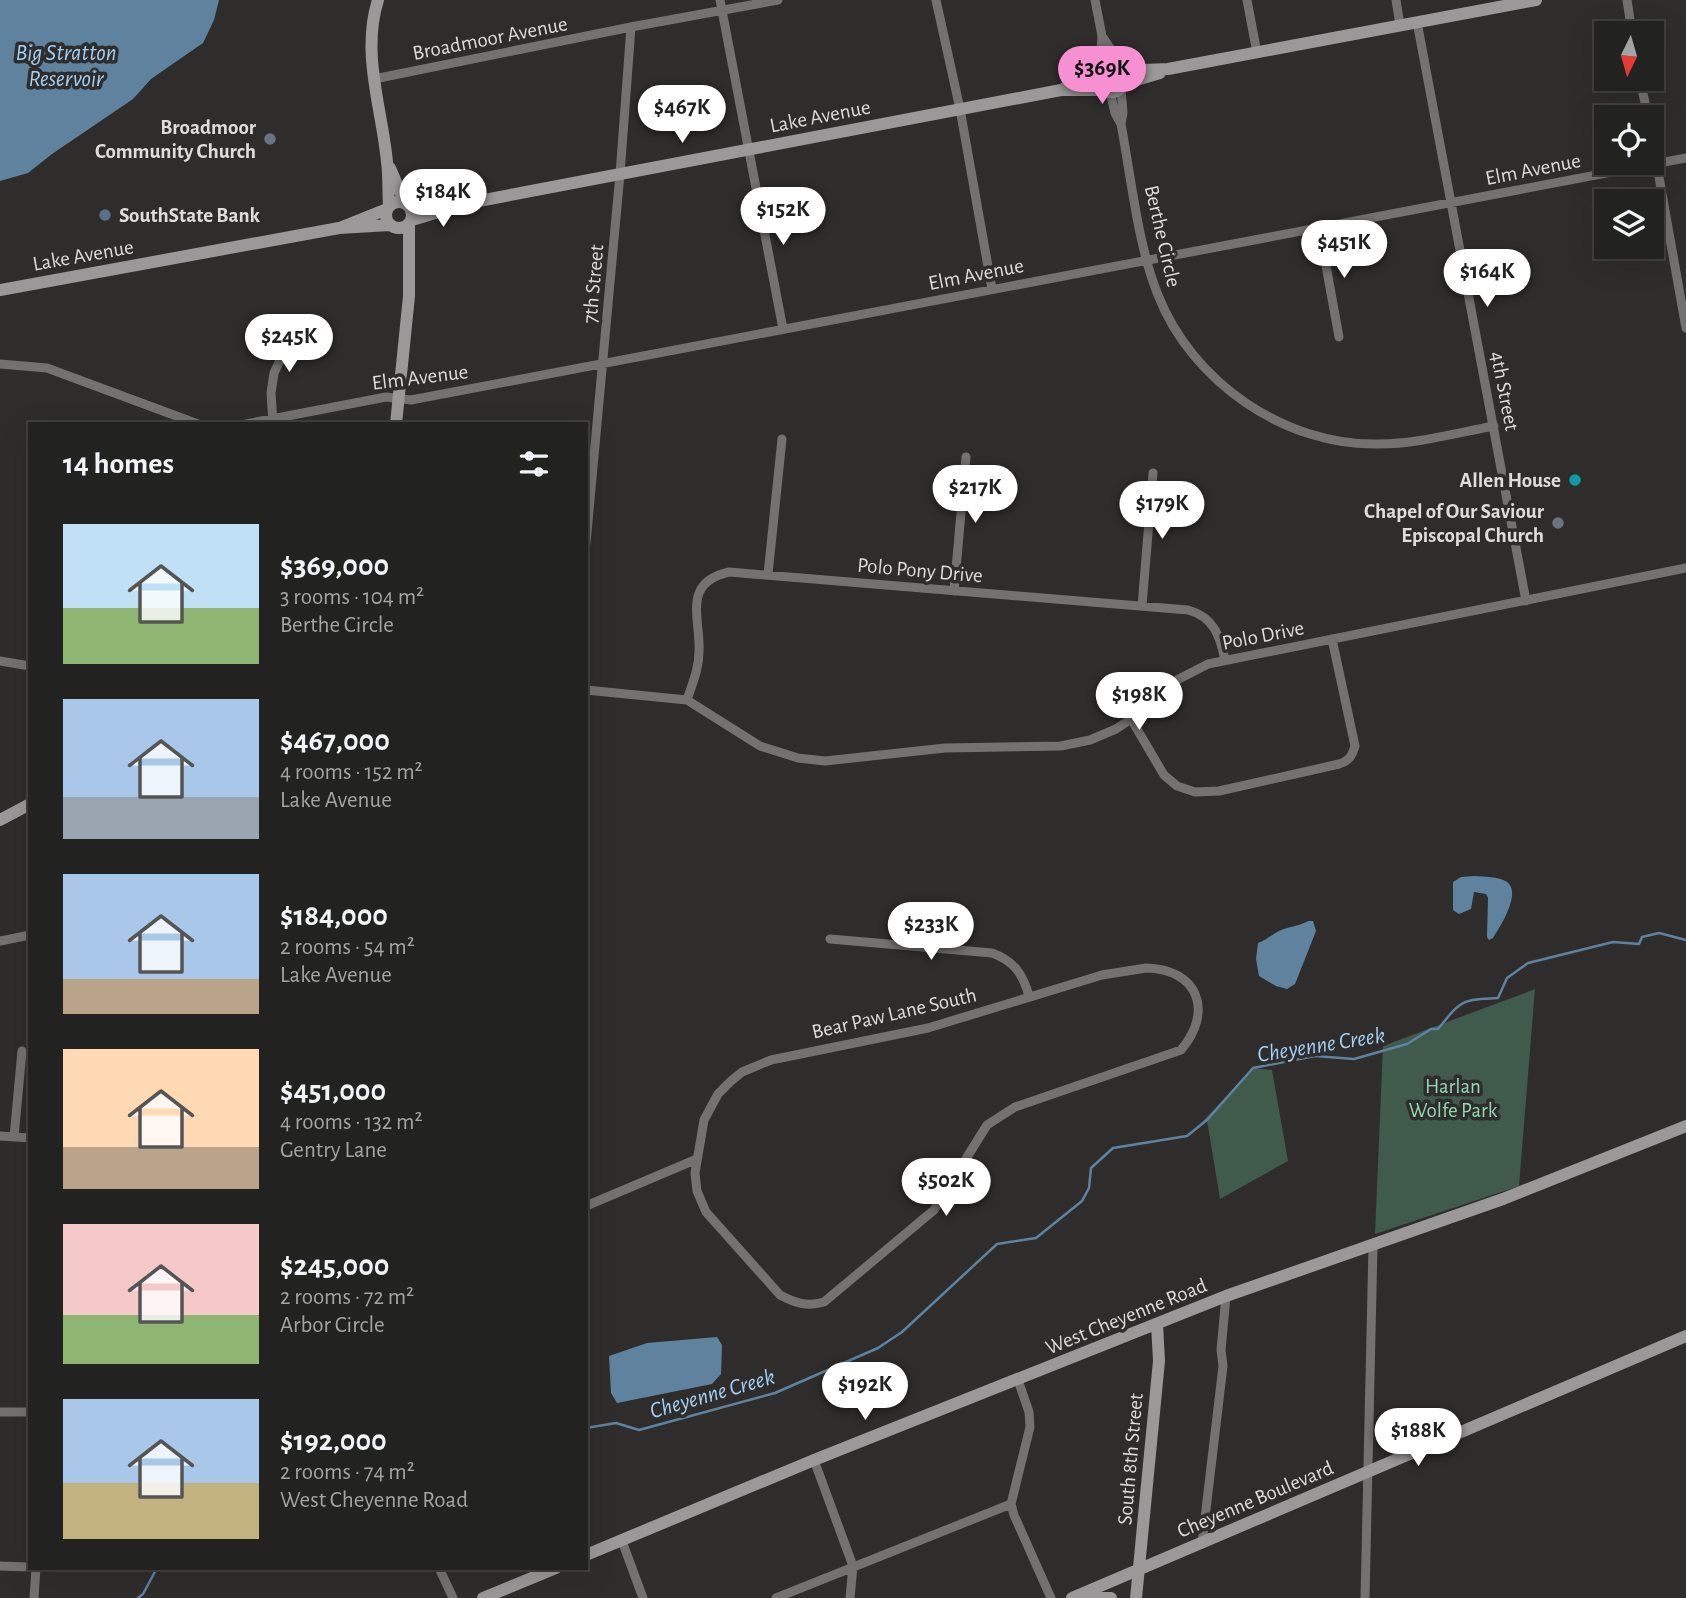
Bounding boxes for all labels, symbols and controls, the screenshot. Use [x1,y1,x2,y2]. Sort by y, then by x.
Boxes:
street label: Broadmoor Avenue [411,13,569,64]
north arrow [1594,21,1664,91]
map controls [1594,21,1664,259]
water label: Big Stratton Reservoir [16,42,116,91]
pin: $369K [1053,46,1151,106]
text: $369K [1074,57,1130,80]
pin: $467K [633,86,731,145]
text: $467K [654,96,710,119]
street label: Lake Avenue [768,96,872,137]
button: locate [1594,105,1664,175]
place label: Broadmoor Community Church [95,117,257,162]
marker: Broadmoor Community Church [262,131,278,147]
street label: Elm Avenue [1484,150,1583,189]
pin: $184K [394,170,492,229]
text: $184K [416,180,470,203]
street label: Berthe Circle [1141,183,1184,289]
pin: $152K [734,188,832,247]
button: layers [1594,189,1664,259]
text: $152K [757,198,809,221]
place label: SouthState Bank [119,205,261,226]
marker: SouthState Bank [97,207,113,223]
pin: $451K [1295,220,1393,280]
text: $451K [1317,231,1371,254]
street label: Lake Avenue [31,236,135,275]
street label: 7th Street [580,243,607,324]
pin: $164K [1438,250,1536,309]
street label: Elm Avenue [927,255,1026,294]
text: $164K [1460,260,1514,283]
pin: $245K [240,314,338,374]
text: $245K [261,325,317,348]
street label: 4th Street [1487,350,1523,433]
street label: Elm Avenue [371,361,469,394]
icon: filters [515,445,553,483]
text: 14 homes [63,449,174,479]
pin: $217K [926,466,1024,525]
place label: Allen House [1459,470,1561,491]
marker: Allen House [1567,472,1583,488]
text: $217K [949,476,1001,499]
pin: $179K [1113,482,1211,541]
text: $179K [1135,492,1189,515]
place label: Chapel of Our Saviour Episcopal Church [1364,501,1545,546]
marker: Chapel of Our Saviour Episcopal Church [1550,515,1566,531]
text: $369,000 [280,551,389,581]
icon: home [119,552,203,636]
street label: Polo Pony Drive [856,555,984,586]
text: 3 rooms · 104 m² [280,586,424,609]
text: Berthe Circle [280,614,394,637]
street label: Polo Drive [1220,617,1306,654]
pin: $198K [1090,672,1188,732]
text: $198K [1112,683,1166,706]
text: $467,000 [280,726,390,756]
icon: home [119,727,203,811]
text: 4 rooms · 152 m² [280,761,423,784]
text: Lake Avenue [280,789,392,812]
text: $184,000 [280,901,388,931]
icon: home [119,902,203,986]
pin: $233K [882,902,980,962]
text: $233K [904,913,958,936]
text: 2 rooms · 54 m² [280,936,415,959]
text: Lake Avenue [280,964,392,987]
street label: Bear Paw Lane South [810,984,978,1043]
water label: Cheyenne Creek [1256,1024,1387,1067]
text: $451,000 [280,1076,386,1106]
park label: Harlan Wolfe Park [1409,1076,1498,1121]
icon: home [119,1077,203,1161]
text: 4 rooms · 132 m² [280,1111,422,1134]
text: Gentry Lane [280,1139,387,1162]
pin: $502K [897,1158,995,1218]
text: $502K [918,1169,974,1192]
text: $245,000 [280,1251,389,1281]
icon: home [119,1252,203,1336]
street label: West Cheyenne Road [1043,1275,1210,1358]
text: 2 rooms · 72 m² [280,1286,414,1309]
text: Arbor Circle [280,1314,385,1337]
pin: $192K [816,1362,914,1422]
water label: Cheyenne Creek [647,1366,778,1423]
text: $192K [838,1373,892,1396]
street label: South 8th Street [1114,1392,1147,1526]
pin: $188K [1369,1408,1467,1468]
text: $188K [1391,1419,1445,1442]
text: $192,000 [280,1426,387,1456]
icon: home [119,1427,203,1511]
street label: Cheyenne Boulevard [1174,1457,1336,1542]
text: 2 rooms · 74 m² [280,1461,415,1484]
text: West Cheyenne Road [280,1489,468,1512]

